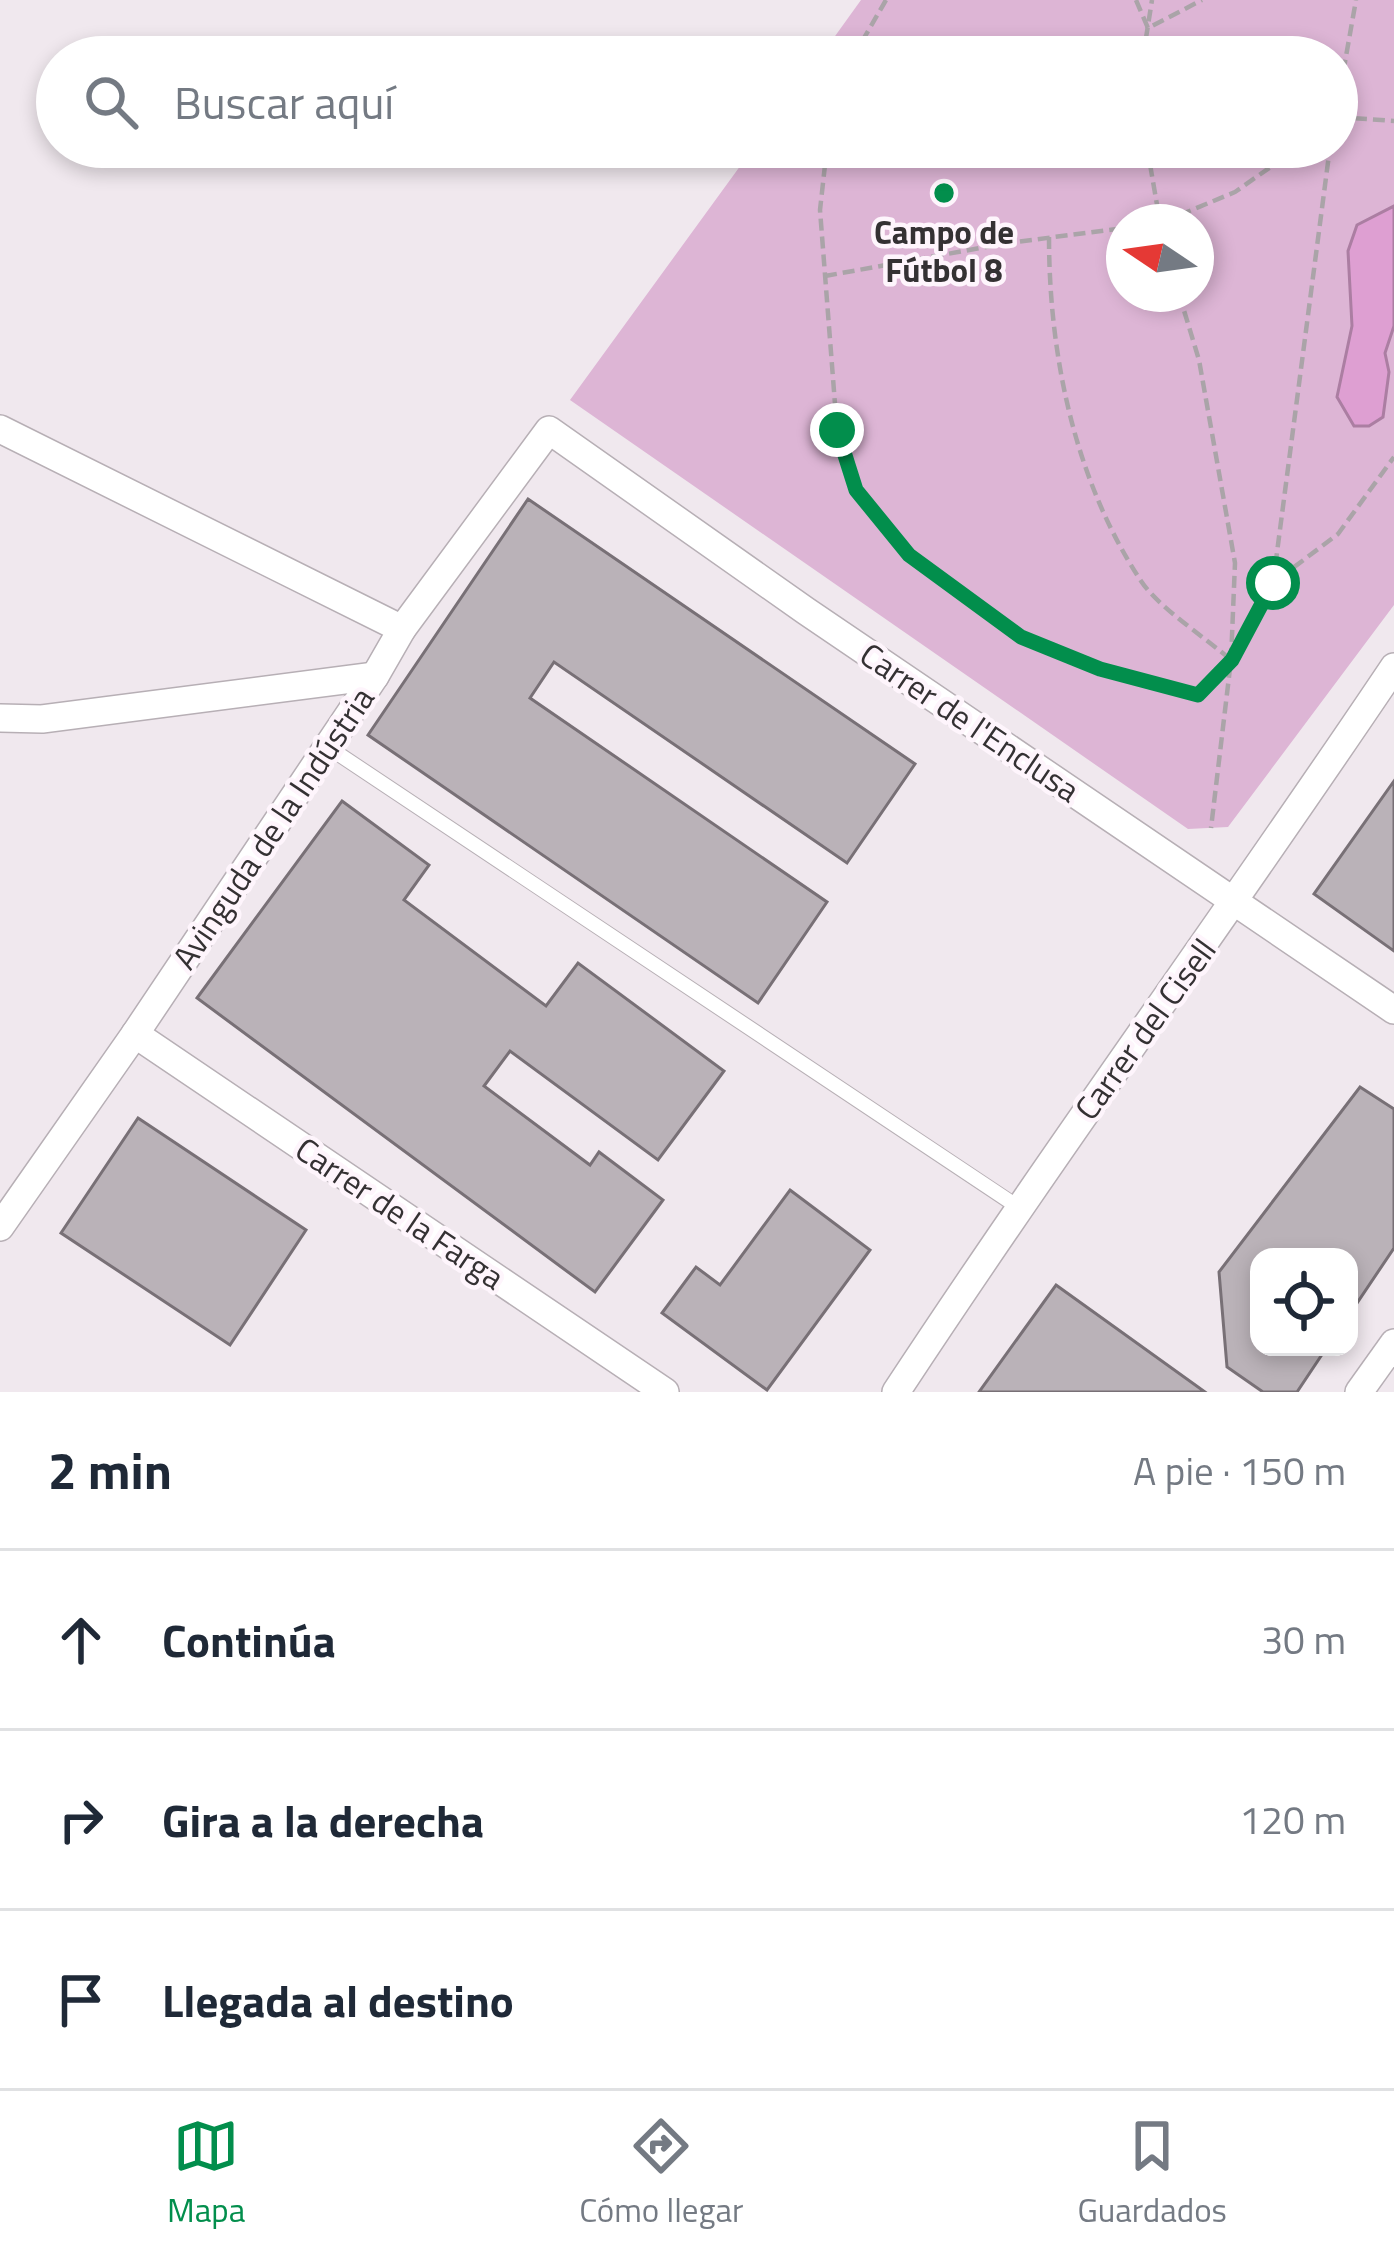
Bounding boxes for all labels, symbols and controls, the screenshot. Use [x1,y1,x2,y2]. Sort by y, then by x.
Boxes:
search box [36,36,1358,168]
text: Buscar aquí [174,68,394,136]
icon: search [78,69,144,135]
marker: Campo de Fútbol 8 [931,180,957,206]
north arrow [1106,204,1214,312]
place label: Campo de Fútbol 8 [874,207,1014,295]
route end [810,403,864,457]
route start [1246,556,1300,610]
street label: Carrer de l'Enclusa [850,630,1090,814]
street label: Avinguda de la Indústria [160,677,386,979]
street label: Carrer del Cisell [1062,928,1228,1130]
street label: Carrer de la Farga [285,1124,515,1302]
map controls [1250,1248,1358,1356]
button: locate [1250,1248,1358,1356]
text: 2 min [48,1431,172,1509]
text: A pie · 150 m [1133,1441,1346,1500]
text: Continúa [162,1606,336,1674]
icon: ahead [48,1607,114,1673]
text: 30 m [1261,1610,1346,1669]
text: Gira a la derecha [162,1786,484,1854]
icon: right [48,1787,114,1853]
text: 120 m [1239,1790,1346,1849]
text: Llegada al destino [162,1966,514,2034]
icon: arrive [48,1967,114,2033]
tab: Mapa [167,2113,245,2235]
tab: Cómo llegar [579,2113,743,2235]
tab: Guardados [1077,2113,1227,2235]

